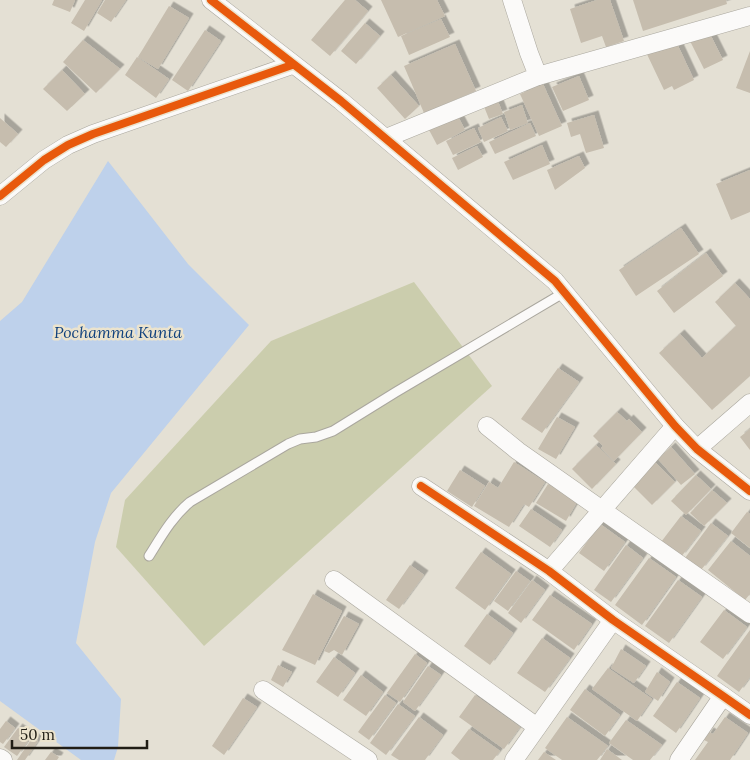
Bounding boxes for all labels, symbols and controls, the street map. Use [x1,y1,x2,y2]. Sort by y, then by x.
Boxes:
water label: Pochamma Kunta [54,322,182,342]
scale bar [12,718,148,750]
text: 50 m [20,725,55,744]

